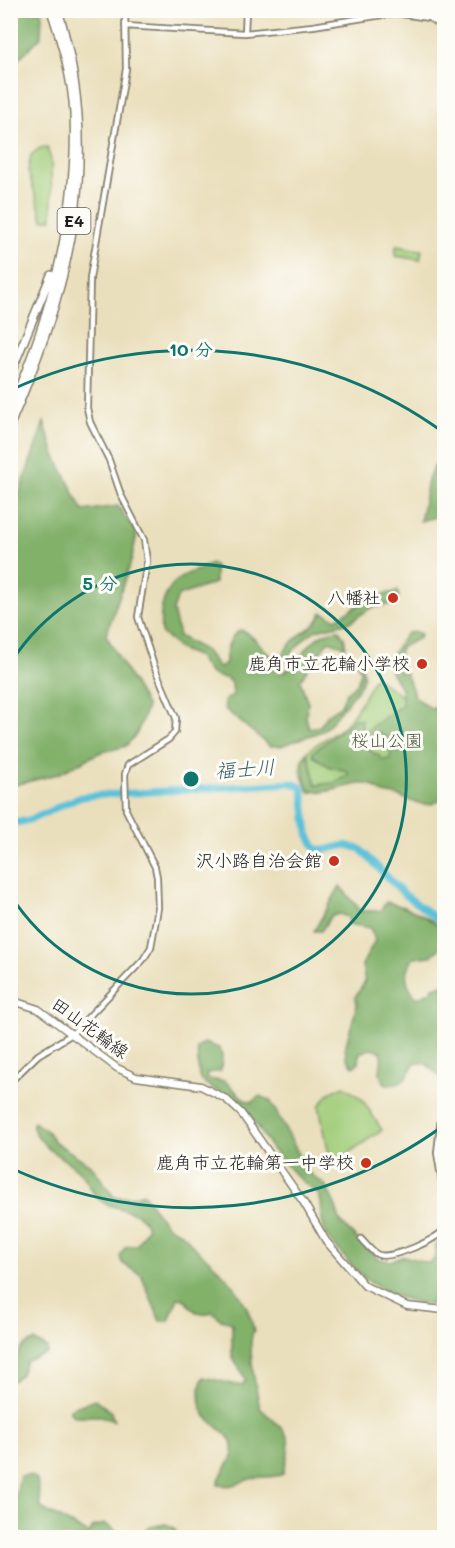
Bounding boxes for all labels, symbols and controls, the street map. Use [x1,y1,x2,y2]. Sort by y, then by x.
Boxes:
road number: E4 [58,208,90,234]
text: 10 分 [169,337,213,361]
text: 5 分 [83,571,118,595]
place label: 八幡社 [327,585,381,609]
marker: 八幡社 [386,591,400,605]
place label: 鹿角市立花輪小学校 [248,651,410,675]
marker: 鹿角市立花輪小学校 [415,657,429,671]
park label: 桜山公園 [351,728,423,752]
water label: 福士川 [214,753,276,783]
centre of rings [181,769,201,789]
place label: 沢小路自治会館 [196,848,322,872]
marker: 沢小路自治会館 [327,854,341,868]
street label: 田山花輪線 [47,991,134,1063]
place label: 鹿角市立花輪第一中学校 [156,1150,354,1174]
marker: 鹿角市立花輪第一中学校 [359,1156,373,1170]

